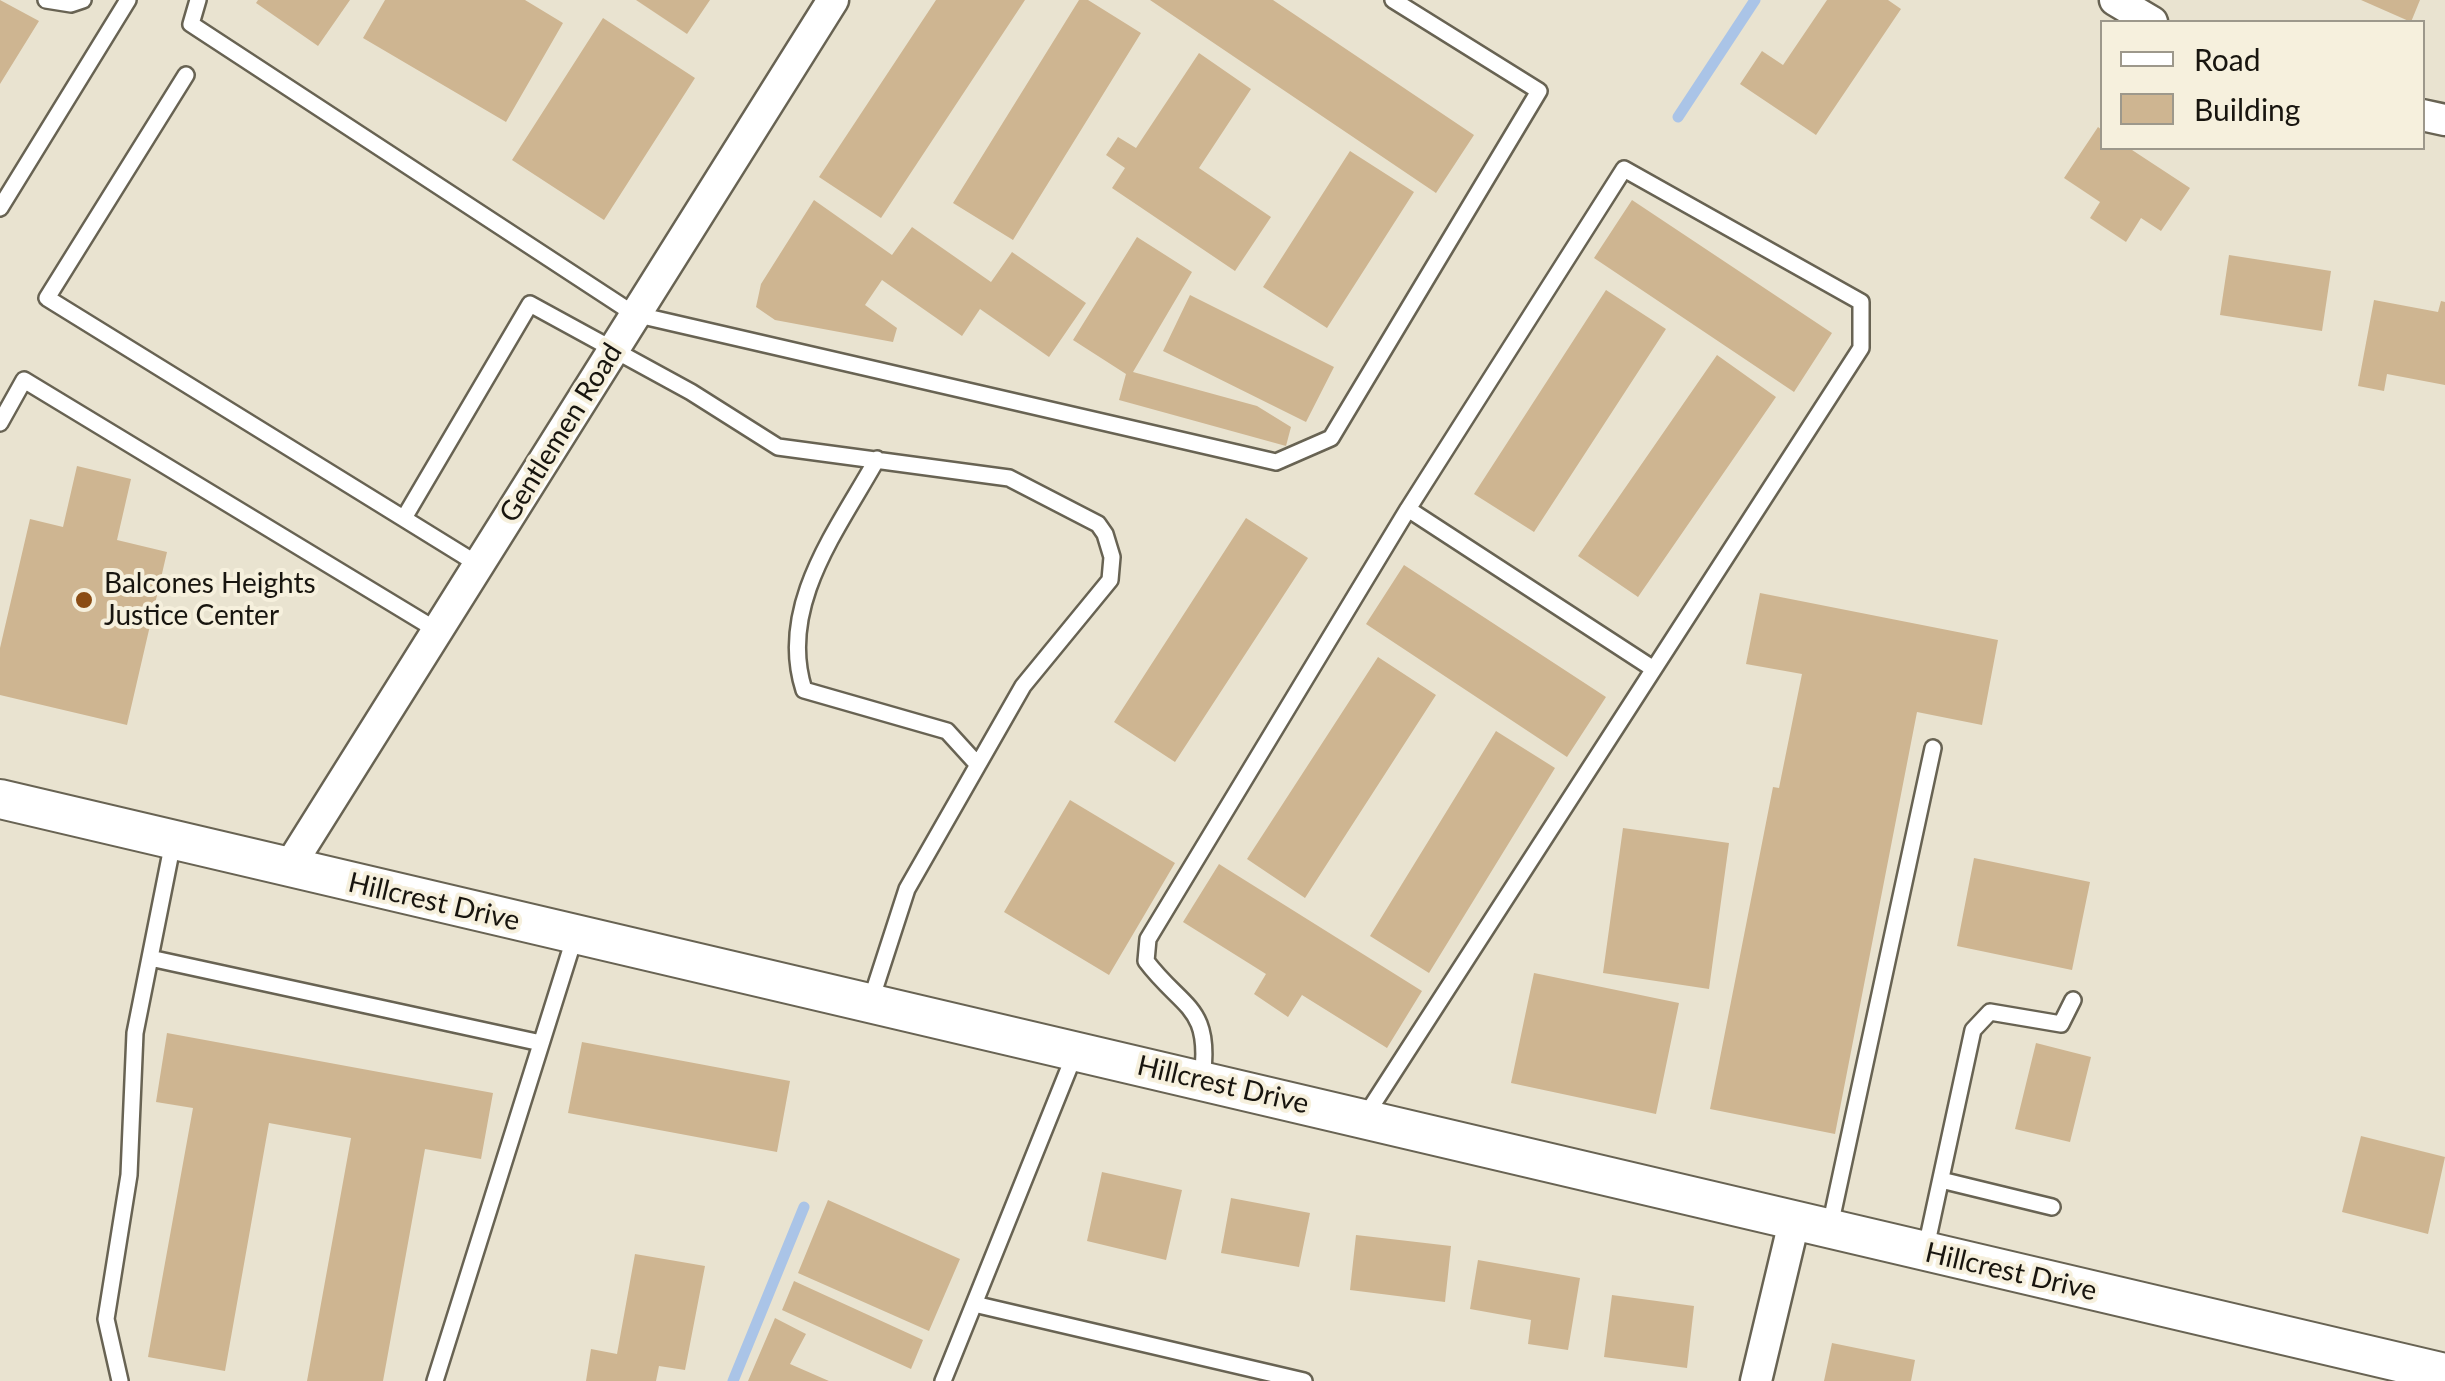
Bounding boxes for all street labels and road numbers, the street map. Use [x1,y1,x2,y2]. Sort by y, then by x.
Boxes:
street label: Gentlemen Road [493,337,629,529]
street label: Hillcrest Drive [345,866,523,938]
street label: Hillcrest Drive [1134,1049,1312,1121]
street label: Hillcrest Drive [1922,1236,2100,1308]

